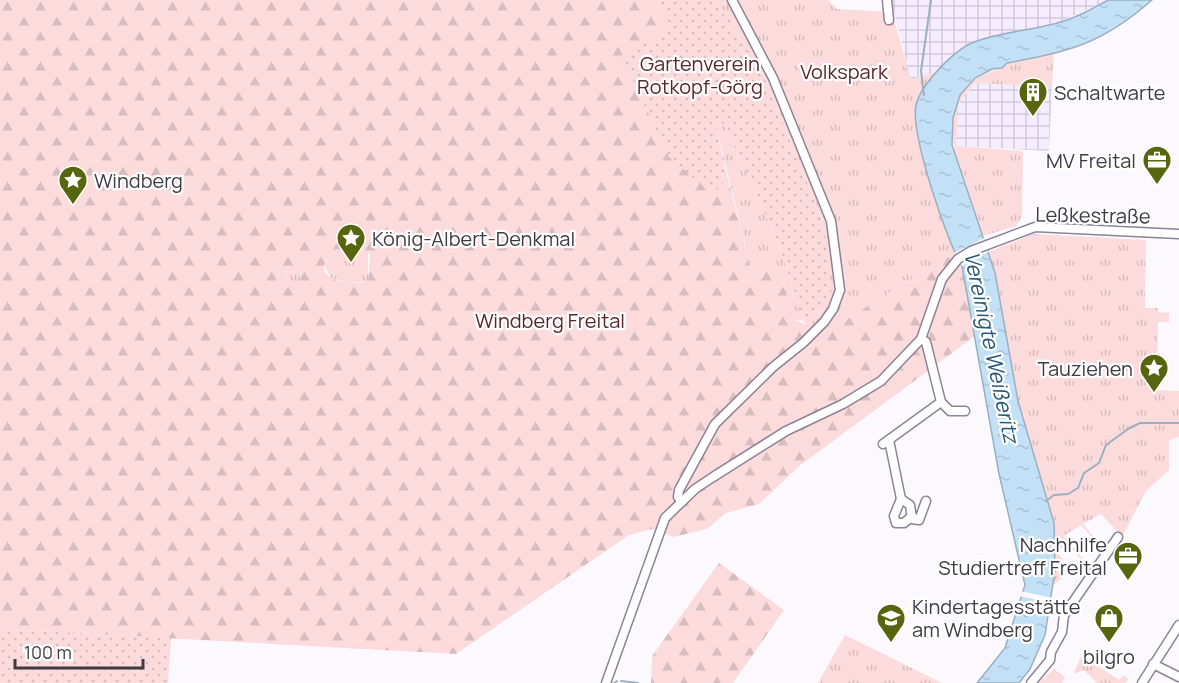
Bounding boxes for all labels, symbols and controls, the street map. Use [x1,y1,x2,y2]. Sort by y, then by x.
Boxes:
park label: Gartenverein Rotkopf-Görg [637,50,763,100]
park label: Volkspark [800,58,889,85]
building icon: Schaltwarte [1017,76,1049,118]
place label: Schaltwarte [1054,79,1165,106]
office icon: MV Freital [1141,144,1173,186]
place label: MV Freital [1046,147,1136,174]
place icon: Windberg [57,164,89,206]
place label: Windberg [94,167,183,194]
street label: Leßkestraße [1035,200,1151,230]
place icon: König-Albert-Denkmal [335,222,367,264]
place label: König-Albert-Denkmal [372,225,575,252]
water label: Vereinigte Weißeritz [958,249,1027,448]
park label: Windberg Freital [475,307,625,334]
place icon: Tauziehen [1138,352,1170,394]
place label: Tauziehen [1037,355,1133,382]
place label: Nachhilfe Studiertreff Freital [938,531,1107,581]
office icon: Nachhilfe Studiertreff Freital [1112,540,1144,582]
place label: Kindertagesstätte am Windberg [912,593,1080,643]
school or university icon: Kindertagesstätte am Windberg [875,602,907,644]
shop icon: bilgro [1093,602,1125,644]
scale bar [15,632,142,670]
text: 100 m [24,640,72,664]
place label: bilgro [1083,643,1135,670]

